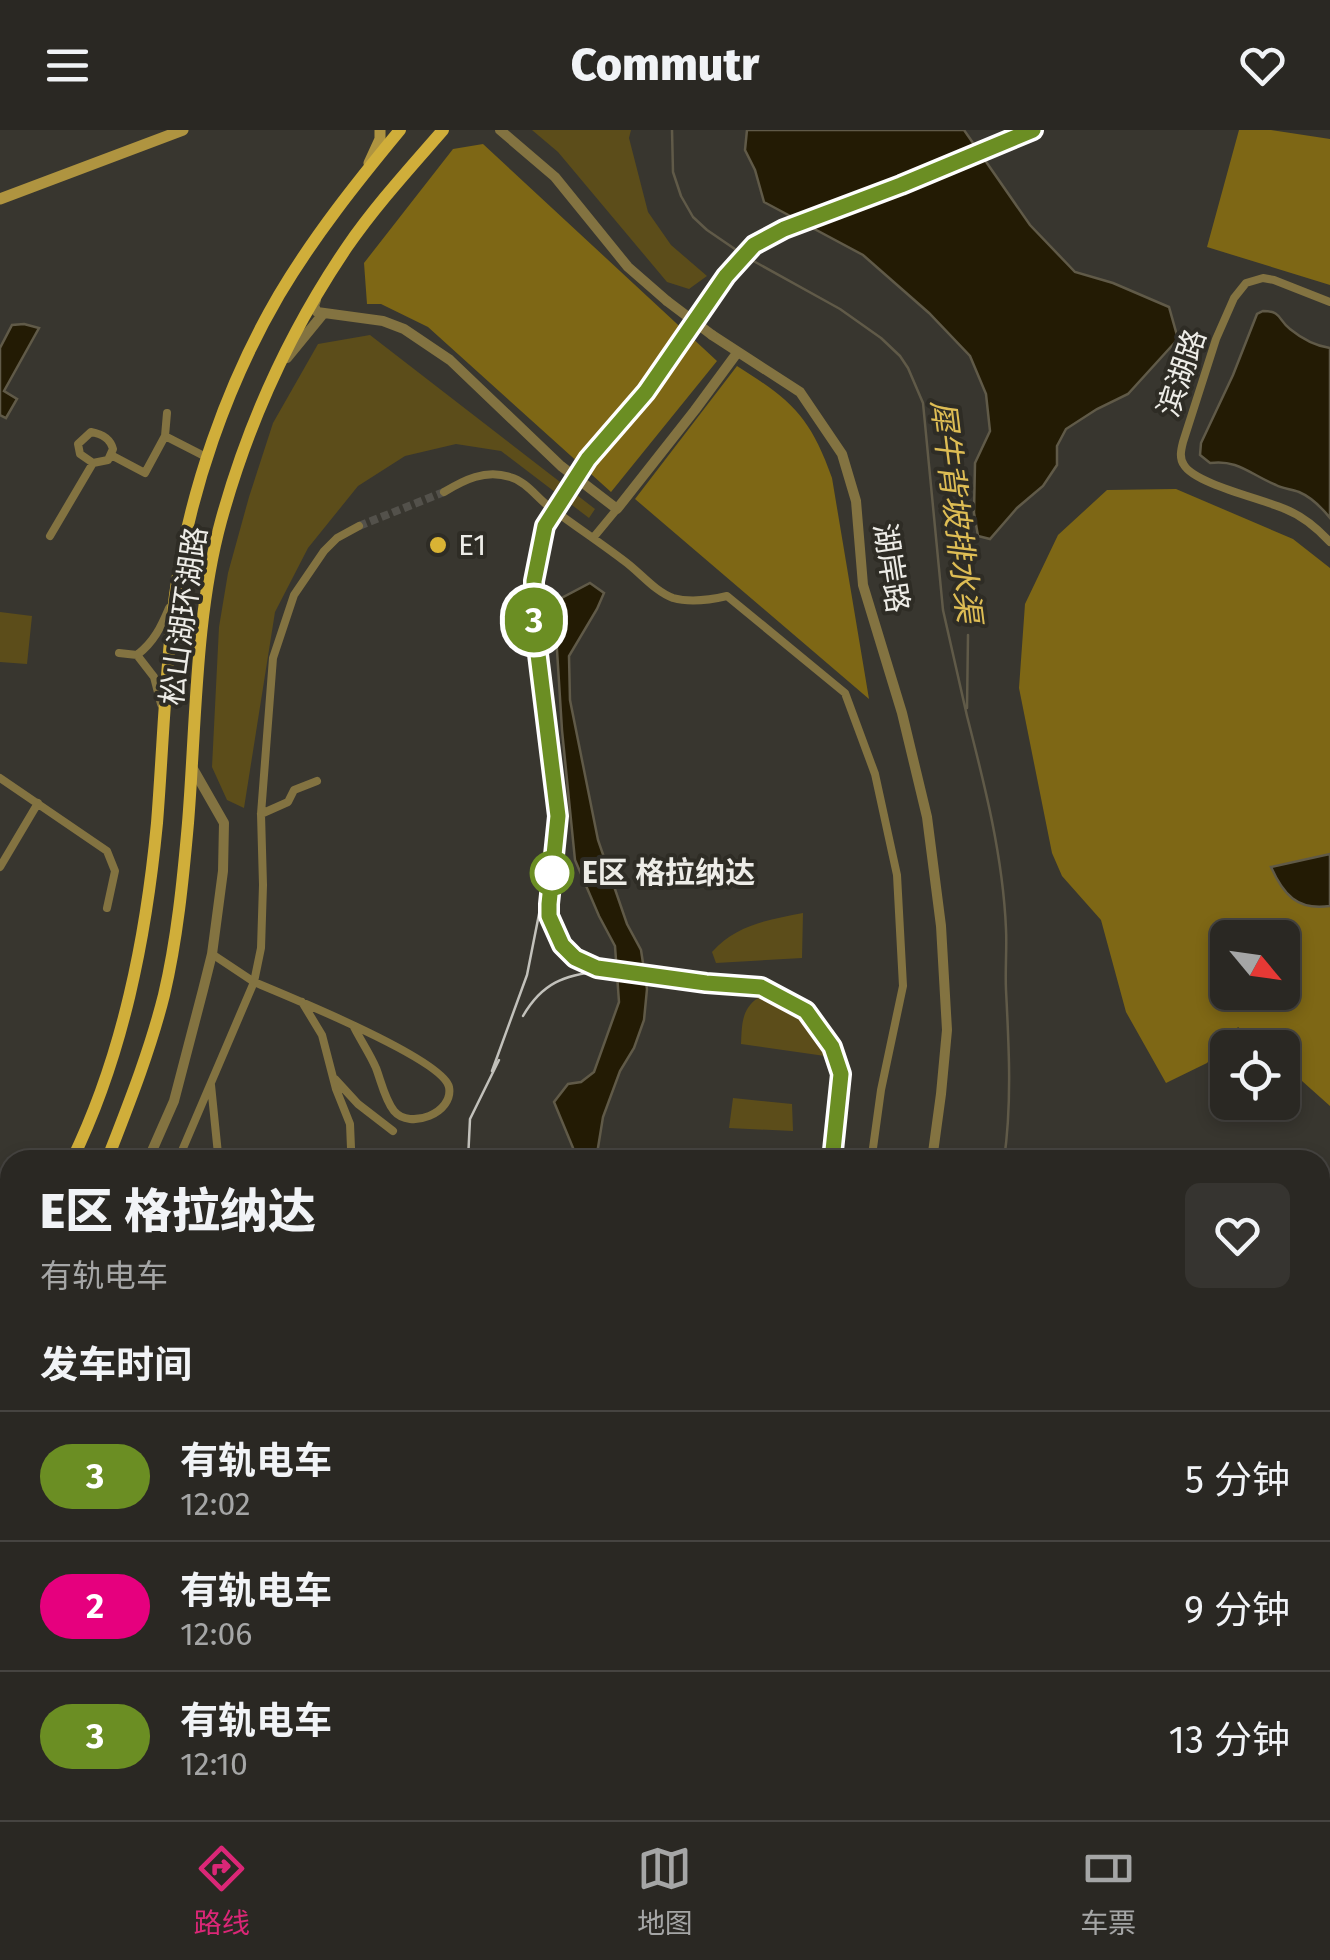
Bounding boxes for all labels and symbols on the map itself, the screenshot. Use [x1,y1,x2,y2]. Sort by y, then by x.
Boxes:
street label: 滨湖路 [1150,325,1214,421]
water label: 犀牛背坡排水渠 [923,398,989,628]
street label: 湖岸路 [866,521,916,615]
street label: 松山湖环湖路 [154,524,214,708]
place label: E1 [458,527,486,563]
marker: E1 [427,534,449,556]
line badge: 3 [502,588,566,652]
marker: E区 格拉纳达 [531,852,573,894]
place label: E区 格拉纳达 [582,855,755,891]
north arrow [1210,920,1300,1010]

